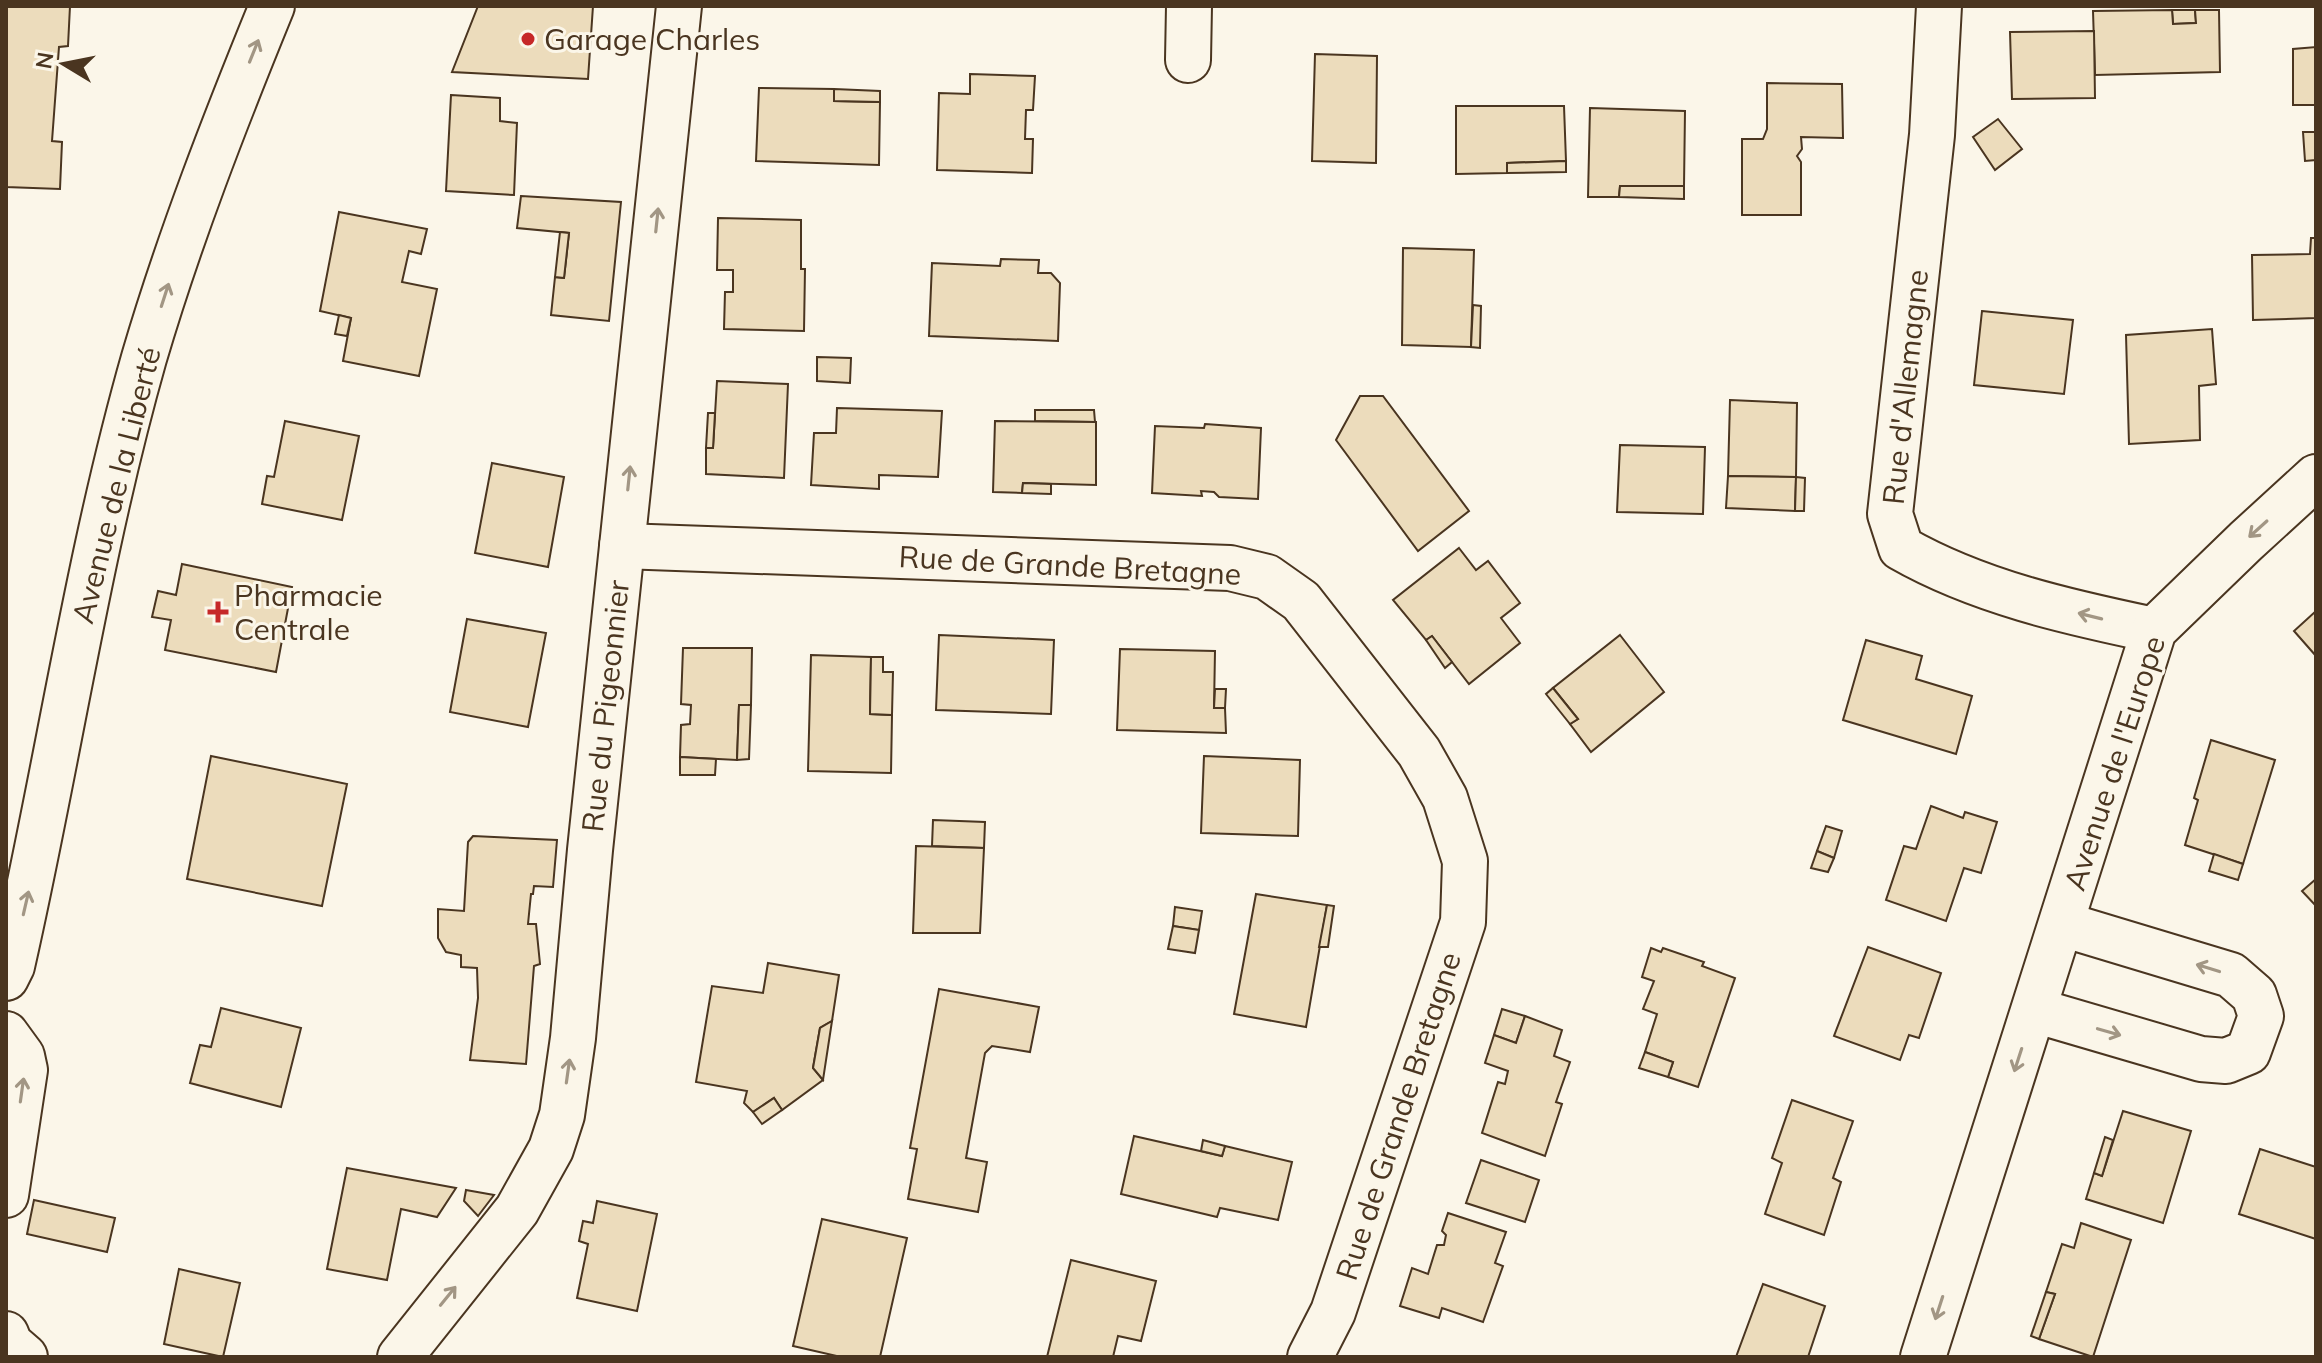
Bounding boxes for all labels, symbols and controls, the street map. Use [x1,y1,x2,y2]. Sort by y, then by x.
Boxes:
place label: Garage Charles [544,20,760,58]
north arrow [24,24,104,104]
marker: Garage Charles [519,30,537,48]
one-way arrow [248,39,262,64]
text: N [29,50,60,71]
one-way arrow [649,207,664,234]
street label: Rue d'Allemagne [1874,268,1936,506]
one-way arrow [159,283,174,308]
street label: Avenue de la Liberté [63,343,169,627]
one-way arrow [622,465,637,492]
one-way arrow [2248,520,2268,539]
street label: Rue de Grande Bretagne [898,537,1242,593]
place label: Pharmacie Centrale [234,576,383,648]
street label: Rue du Pigeonnier [573,578,637,834]
marker: Pharmacie Centrale [209,603,227,621]
one-way arrow [2078,607,2104,622]
street label: Avenue de l'Europe [2055,631,2173,895]
one-way arrow [19,890,34,916]
street label: Rue de Grande Bretagne [1327,947,1469,1285]
one-way arrow [2196,960,2221,974]
one-way arrow [2095,1025,2121,1040]
one-way arrow [2010,1047,2025,1073]
one-way arrow [561,1059,576,1084]
one-way arrow [15,1078,30,1103]
one-way arrow [440,1286,457,1307]
one-way arrow [1931,1295,1945,1320]

